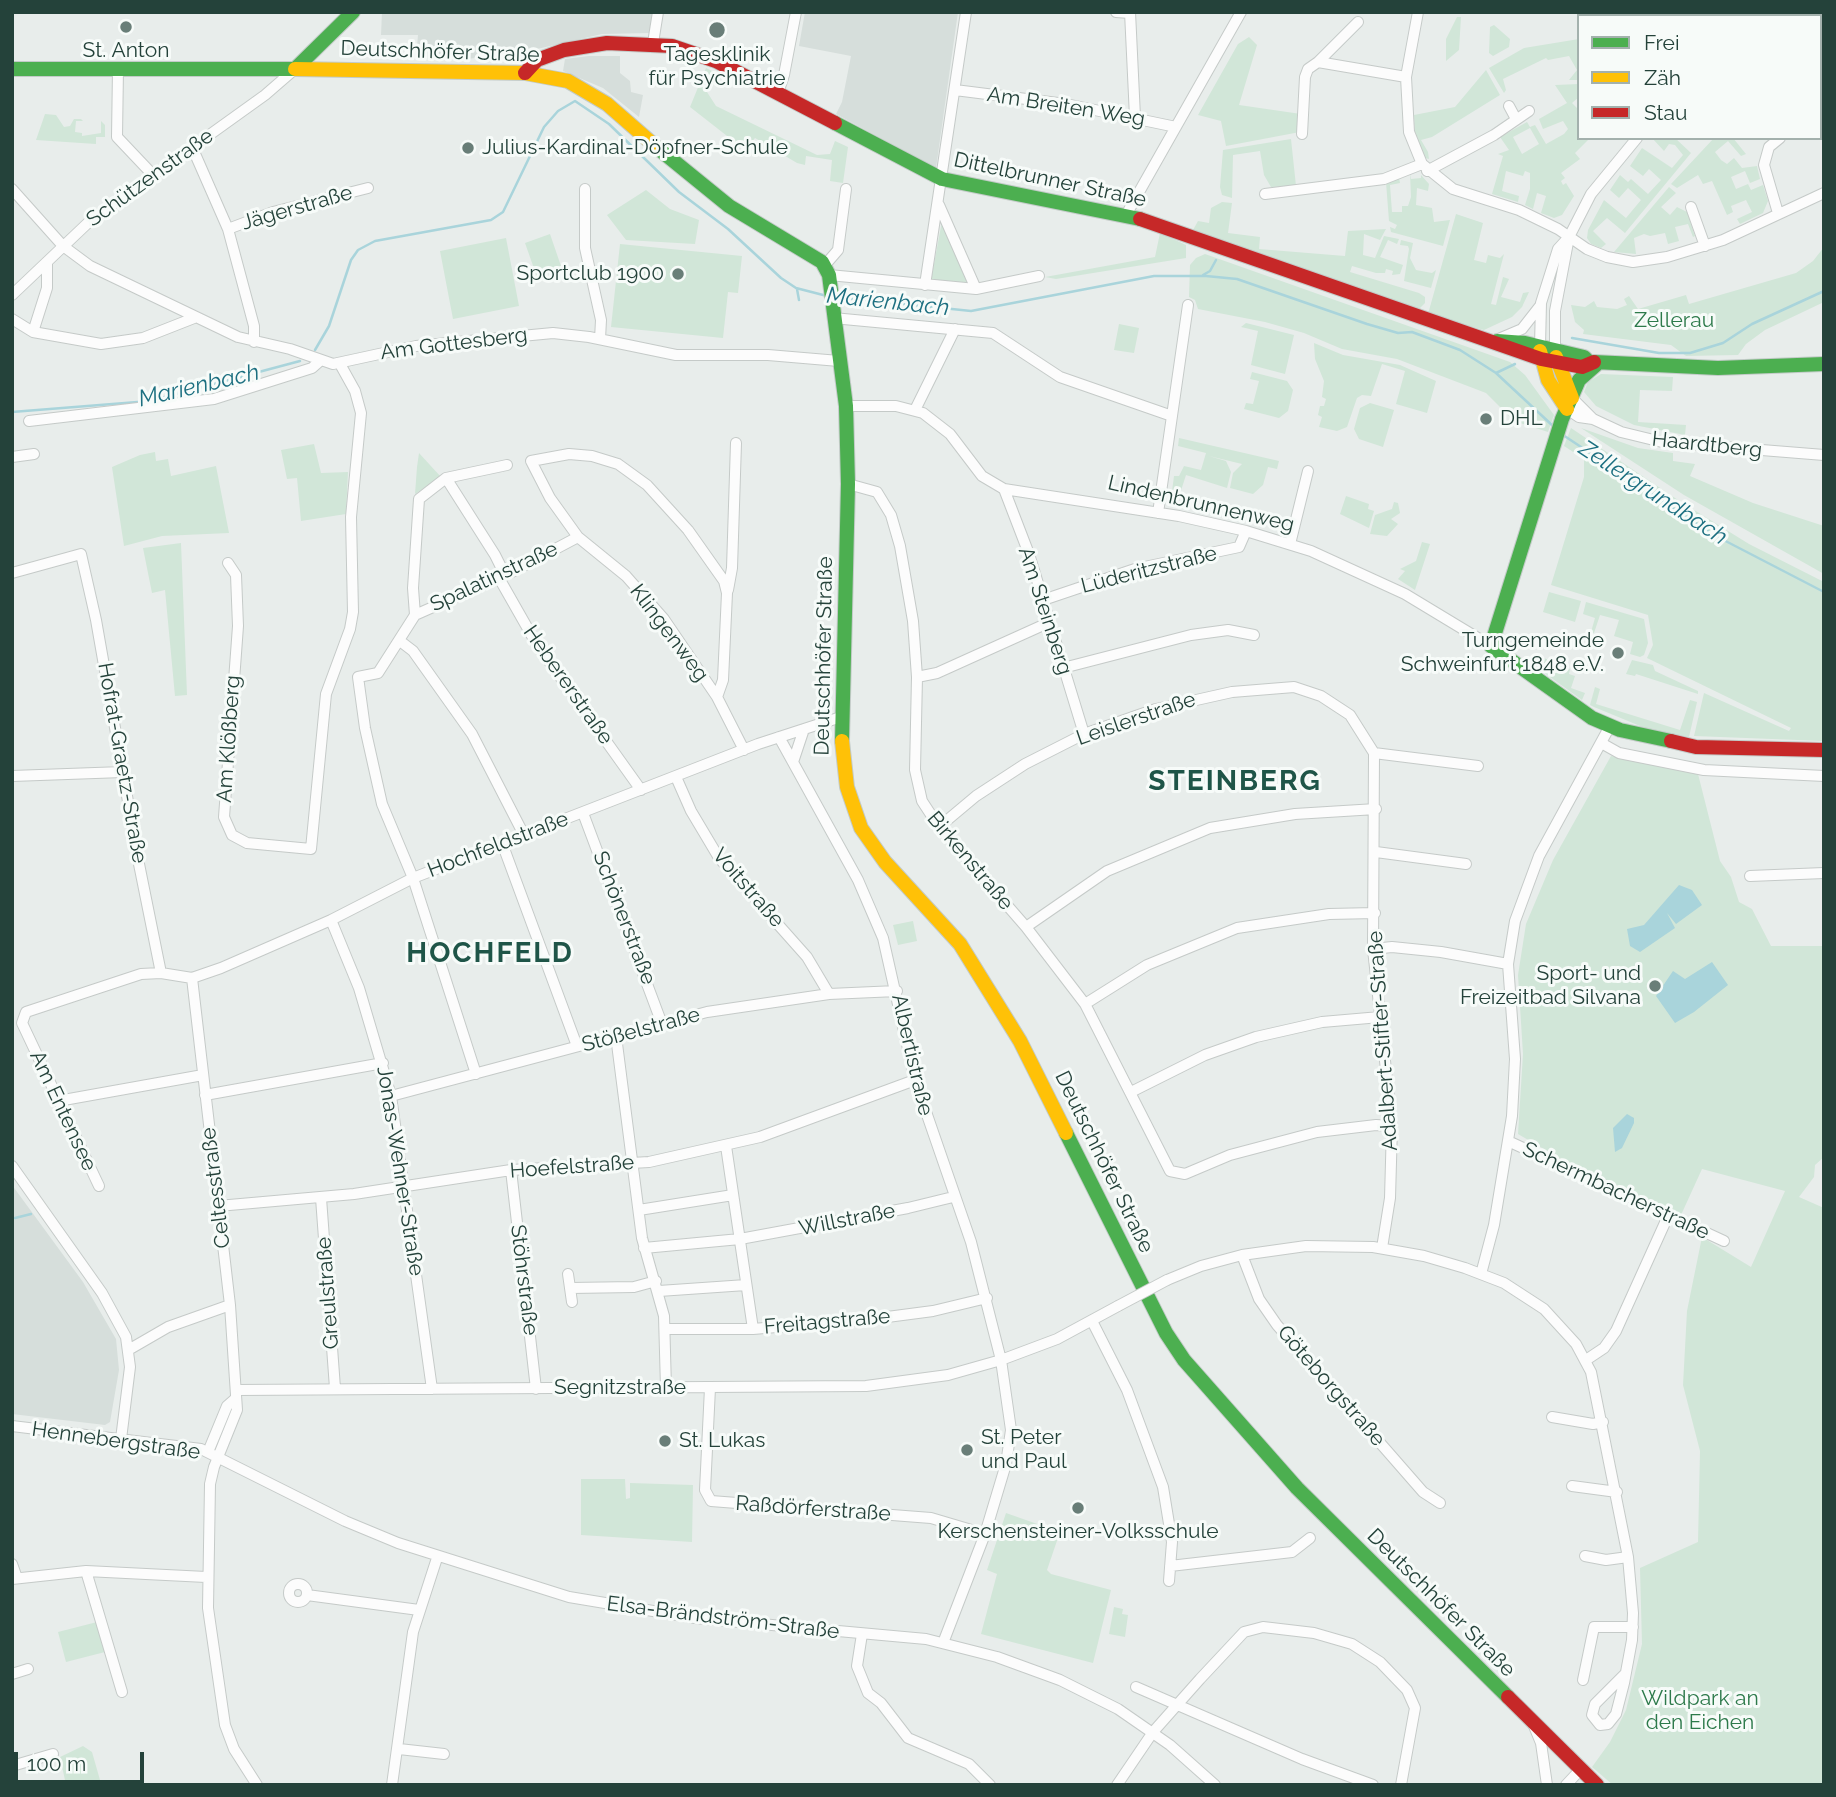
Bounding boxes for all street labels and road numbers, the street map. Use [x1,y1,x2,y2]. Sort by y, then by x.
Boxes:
street label: Deutschhöfer Straße [340,36,540,68]
street label: Am Breiten Weg [985,82,1147,132]
street label: Schützenstraße [82,124,218,232]
street label: Dittelbrunner Straße [951,147,1149,213]
street label: Jägerstraße [239,180,355,236]
street label: Am Gottesberg [379,322,529,366]
street label: Haardtberg [1651,427,1763,463]
street label: Lindenbrunnenweg [1105,470,1297,538]
street label: Spalatinstraße [426,536,562,618]
street label: Lüderitzstraße [1078,541,1220,599]
street label: Am Steinberg [1013,544,1077,678]
street label: Deutschhöfer Straße [810,556,838,756]
street label: Klingenweg [624,579,714,687]
street label: Hebererstraße [518,621,618,749]
street label: Hofrat-Graetz-Straße [92,661,152,865]
street label: Am Klößberg [212,675,246,803]
street label: Leislerstraße [1073,687,1199,751]
street label: Hochfeldstraße [424,807,572,883]
street label: Birkenstraße [921,807,1019,915]
street label: Voitstraße [707,843,789,933]
street label: Schönerstraße [587,848,661,988]
street label: Adalbert-Stifter-Straße [1363,930,1403,1152]
street label: Albertistraße [886,992,938,1118]
street label: Stößelstraße [579,1002,703,1058]
street label: Am Entensee [24,1047,102,1175]
street label: Jonas-Wehner-Straße [371,1064,429,1278]
street label: Deutschhöfer Straße [1049,1067,1159,1257]
street label: Celtesstraße [196,1126,236,1250]
street label: Schermbacherstraße [1519,1137,1713,1245]
street label: Hoefelstraße [509,1150,635,1184]
street label: Willstraße [797,1198,897,1242]
street label: Stöhrstraße [505,1223,543,1337]
street label: Greulstraße [312,1236,344,1350]
street label: Freitagstraße [763,1304,891,1340]
street label: Göteborgstraße [1272,1320,1390,1452]
street label: Segnitzstraße [554,1375,686,1401]
street label: Hennebergstraße [30,1417,202,1465]
street label: Raßdörferstraße [734,1491,892,1527]
street label: Deutschhöfer Straße [1362,1524,1520,1682]
street label: Elsa-Brändström-Straße [605,1591,841,1645]

